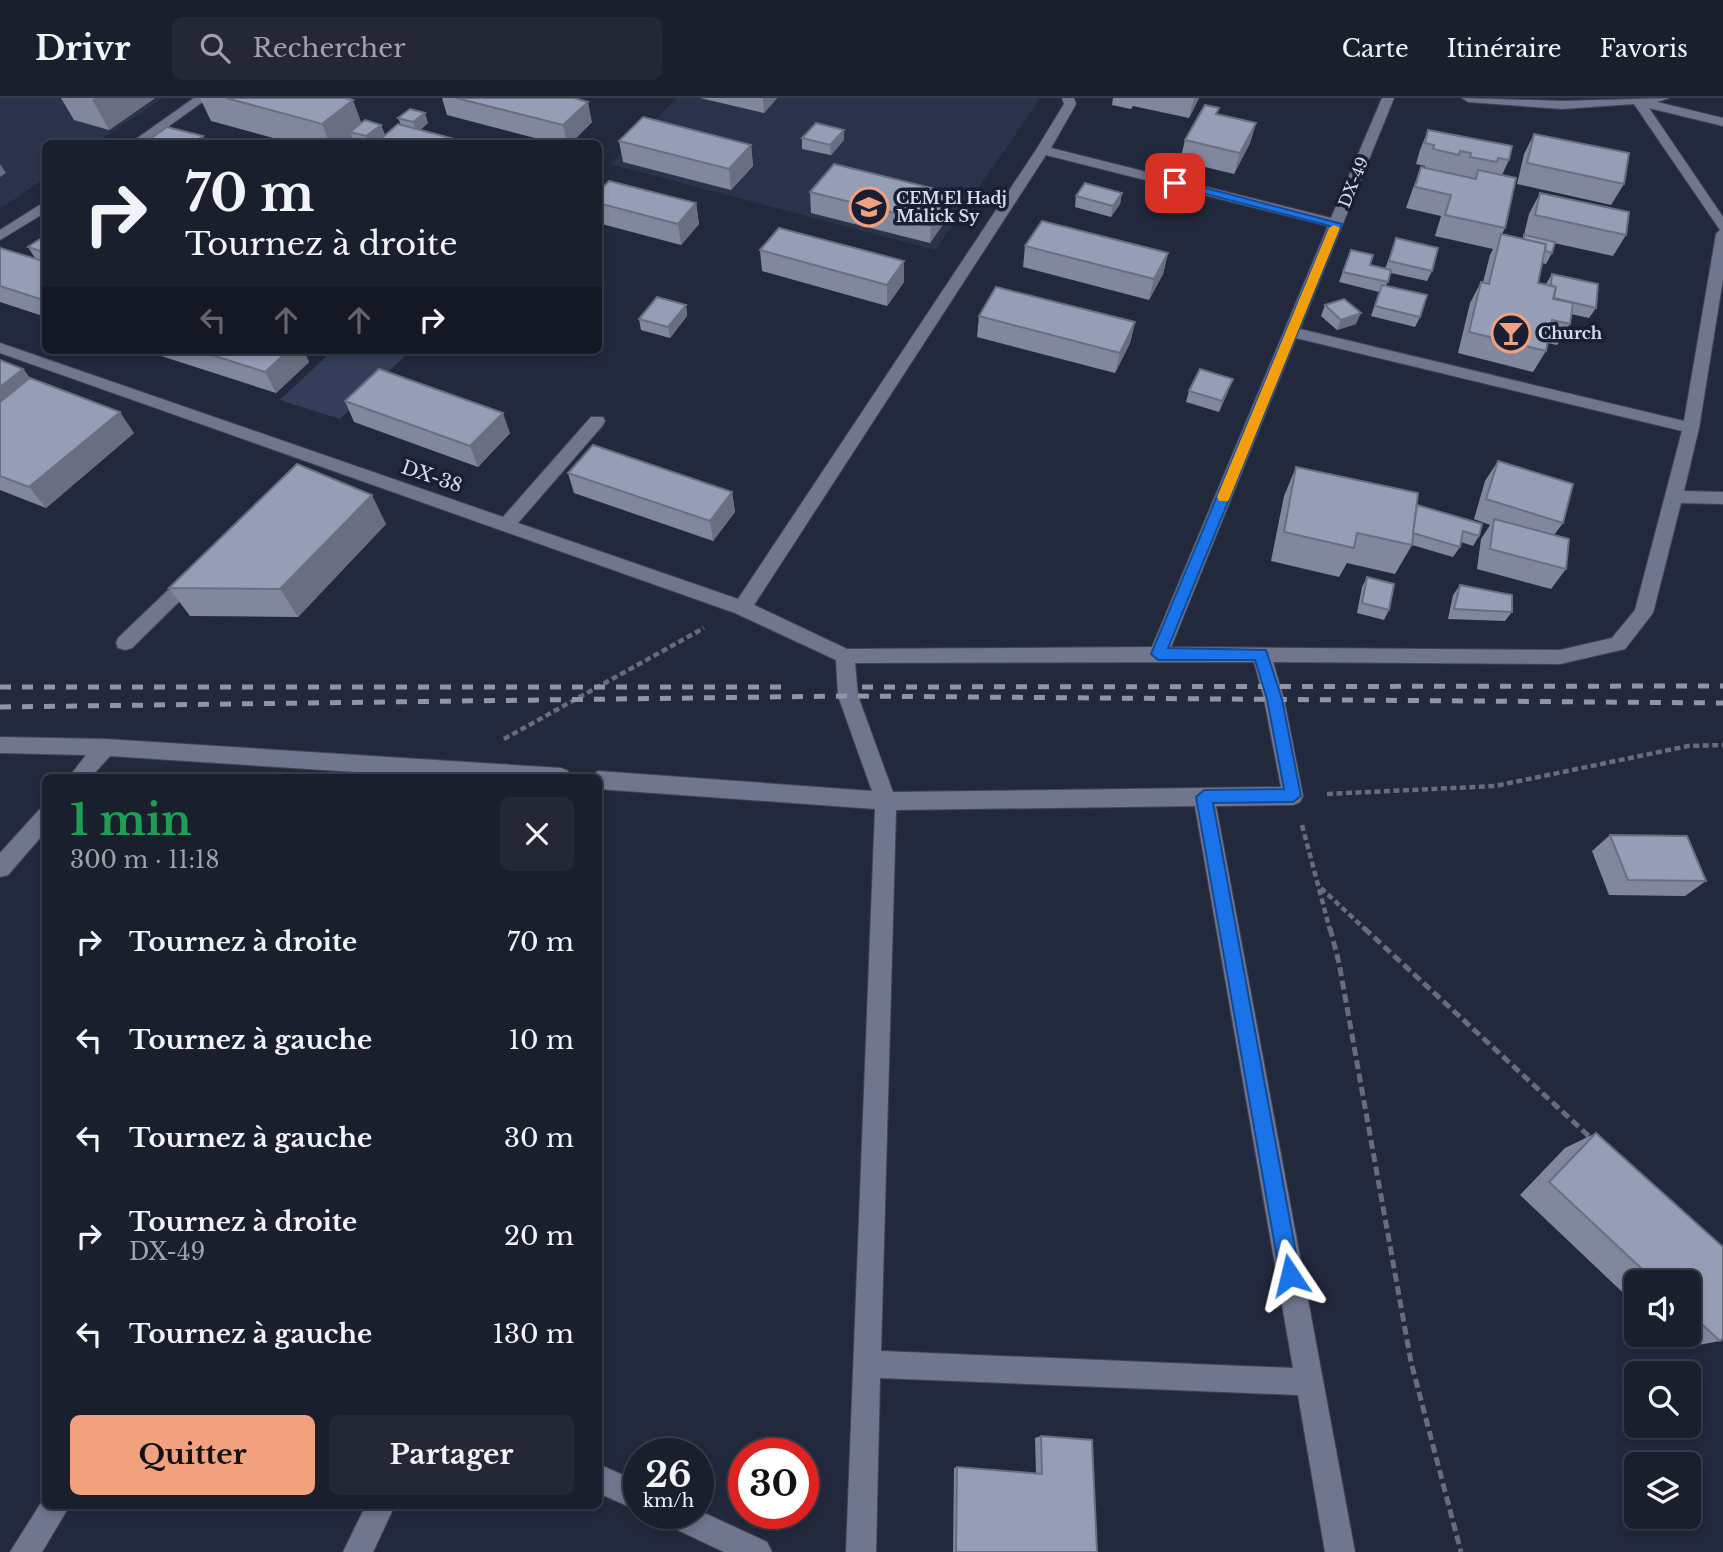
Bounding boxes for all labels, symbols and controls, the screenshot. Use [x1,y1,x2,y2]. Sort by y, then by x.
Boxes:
search box [172,17,662,80]
text: Drivr [35,28,130,69]
icon: search [196,29,234,67]
text: Rechercher [252,32,406,64]
text: Carte [1342,34,1409,63]
text: Itinéraire [1447,34,1562,63]
text: Favoris [1600,34,1688,63]
pin [1145,153,1205,213]
street label: DX-49 [1334,154,1372,210]
text: 70 m [185,163,315,224]
icon: arrive [1156,164,1194,202]
icon: right [70,168,161,259]
school or university icon: CEM El Hadj Malick Sy [848,186,890,228]
place label: CEM El Hadj Malick Sy [896,188,1007,226]
text: Tournez à droite [185,224,458,264]
icon: left [194,301,232,339]
icon: ahead [267,301,305,339]
icon: ahead [340,301,378,339]
icon: right [413,301,451,339]
bar icon: Church [1490,312,1532,354]
place label: Church [1538,323,1603,343]
street label: DX-38 [398,455,465,498]
text: 1 min [70,794,192,846]
button: close [500,797,574,871]
text: 300 m · 11:18 [70,846,219,874]
icon: right [70,923,108,961]
text: Tournez à droite [129,926,357,958]
text: 70 m [507,926,574,958]
icon: left [70,1021,108,1059]
text: Tournez à gauche [129,1024,372,1056]
text: 10 m [508,1024,574,1056]
icon: left [70,1119,108,1157]
text: Tournez à gauche [129,1122,372,1154]
text: 30 m [504,1122,574,1154]
text: Tournez à droite [129,1206,357,1238]
icon: right [70,1217,108,1255]
text: 20 m [504,1220,574,1252]
text: DX-49 [129,1238,205,1266]
position arrow [1253,1238,1327,1312]
map controls [1624,1270,1701,1529]
button: sound [1624,1270,1701,1347]
icon: left [70,1315,108,1353]
text: Tournez à gauche [129,1318,372,1350]
text: 130 m [492,1318,574,1350]
button: search [1624,1361,1701,1438]
button: Quitter [70,1415,315,1495]
button: Partager [329,1415,574,1495]
speed limit sign: 30 [728,1438,819,1529]
button: layers [1624,1452,1701,1529]
text: 26 [645,1453,692,1496]
text: km/h [643,1490,694,1512]

